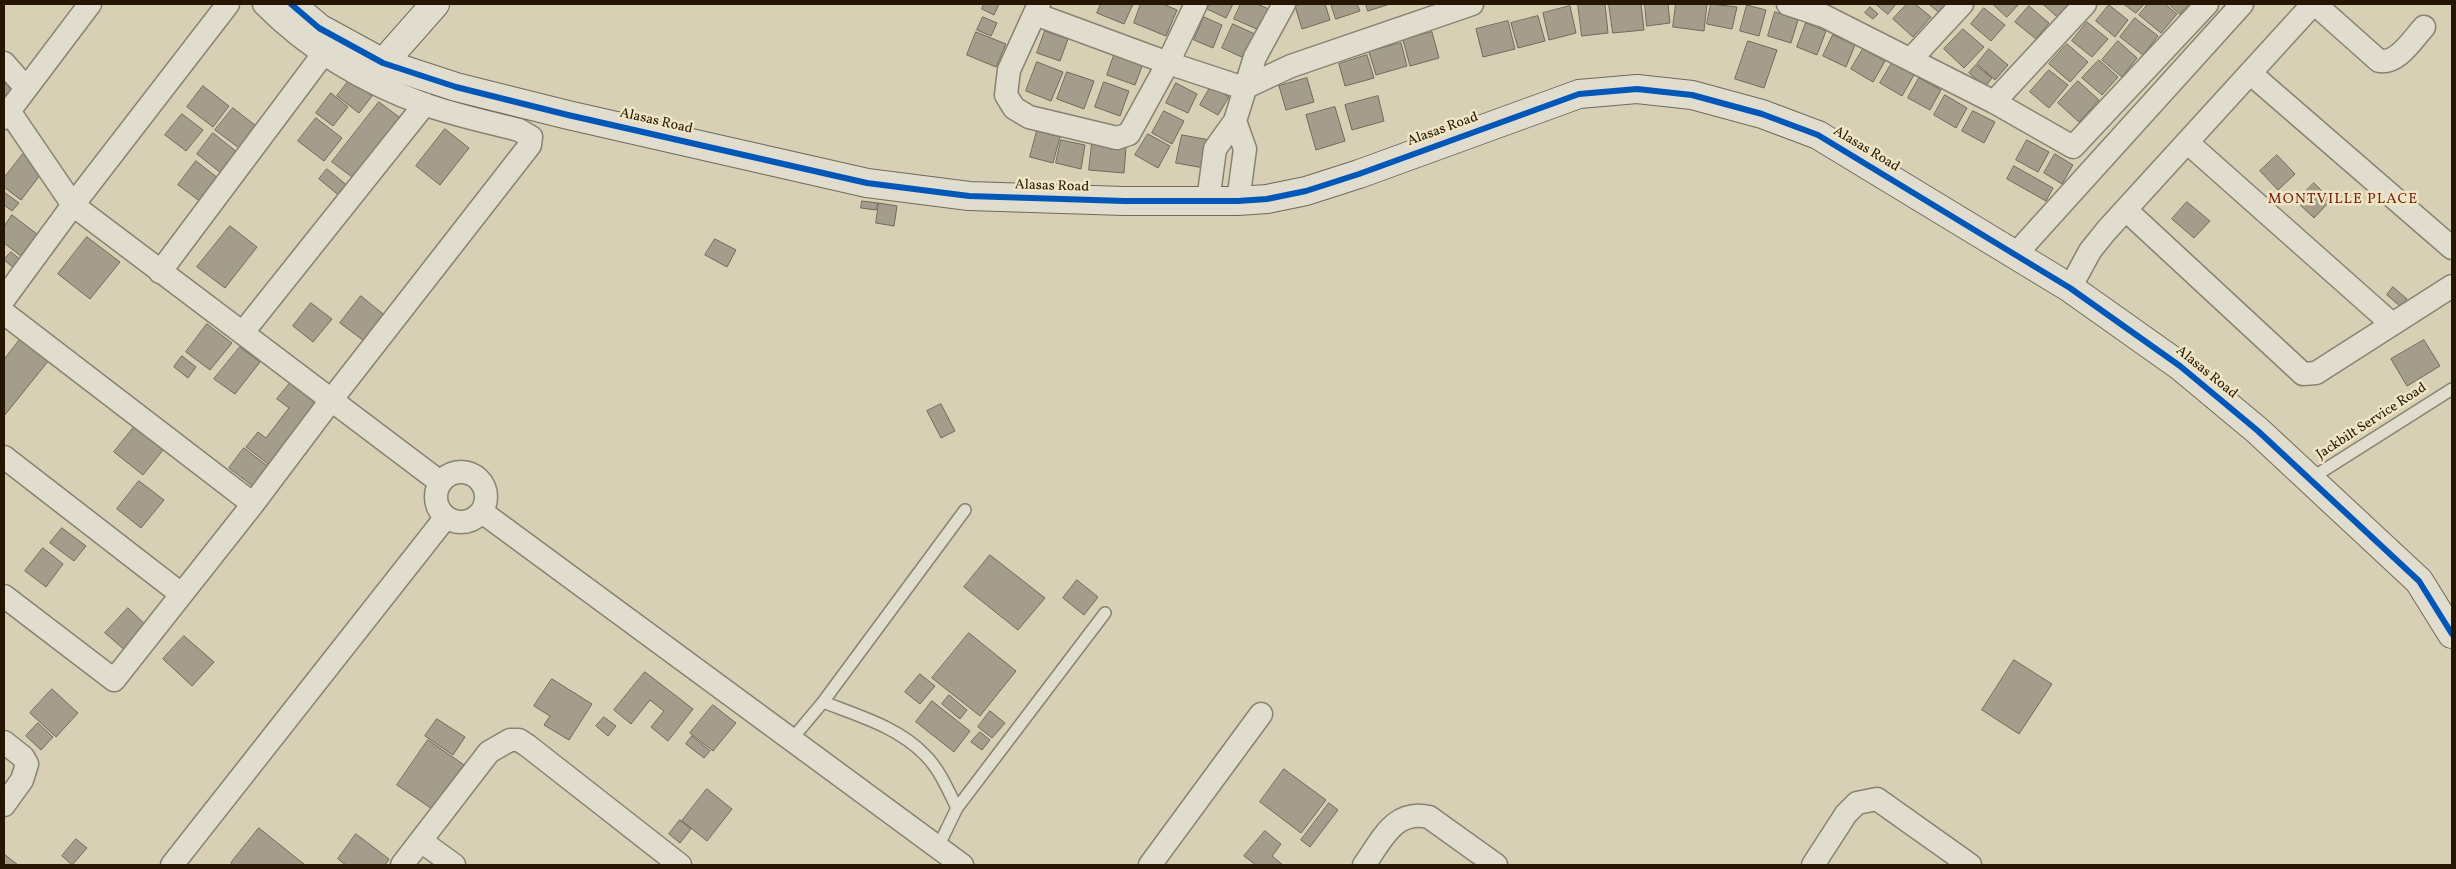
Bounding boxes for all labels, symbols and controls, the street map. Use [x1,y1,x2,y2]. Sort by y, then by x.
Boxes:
street label: Alasas Road [618,105,694,139]
street label: Alasas Road [1405,109,1481,151]
street label: Alasas Road [1830,124,1902,176]
street label: Alasas Road [1015,177,1089,197]
district label: MONTVILLE PLACE [2266,191,2420,209]
street label: Alasas Road [2172,343,2240,403]
street label: Jackbilt Service Road [2314,380,2430,464]

